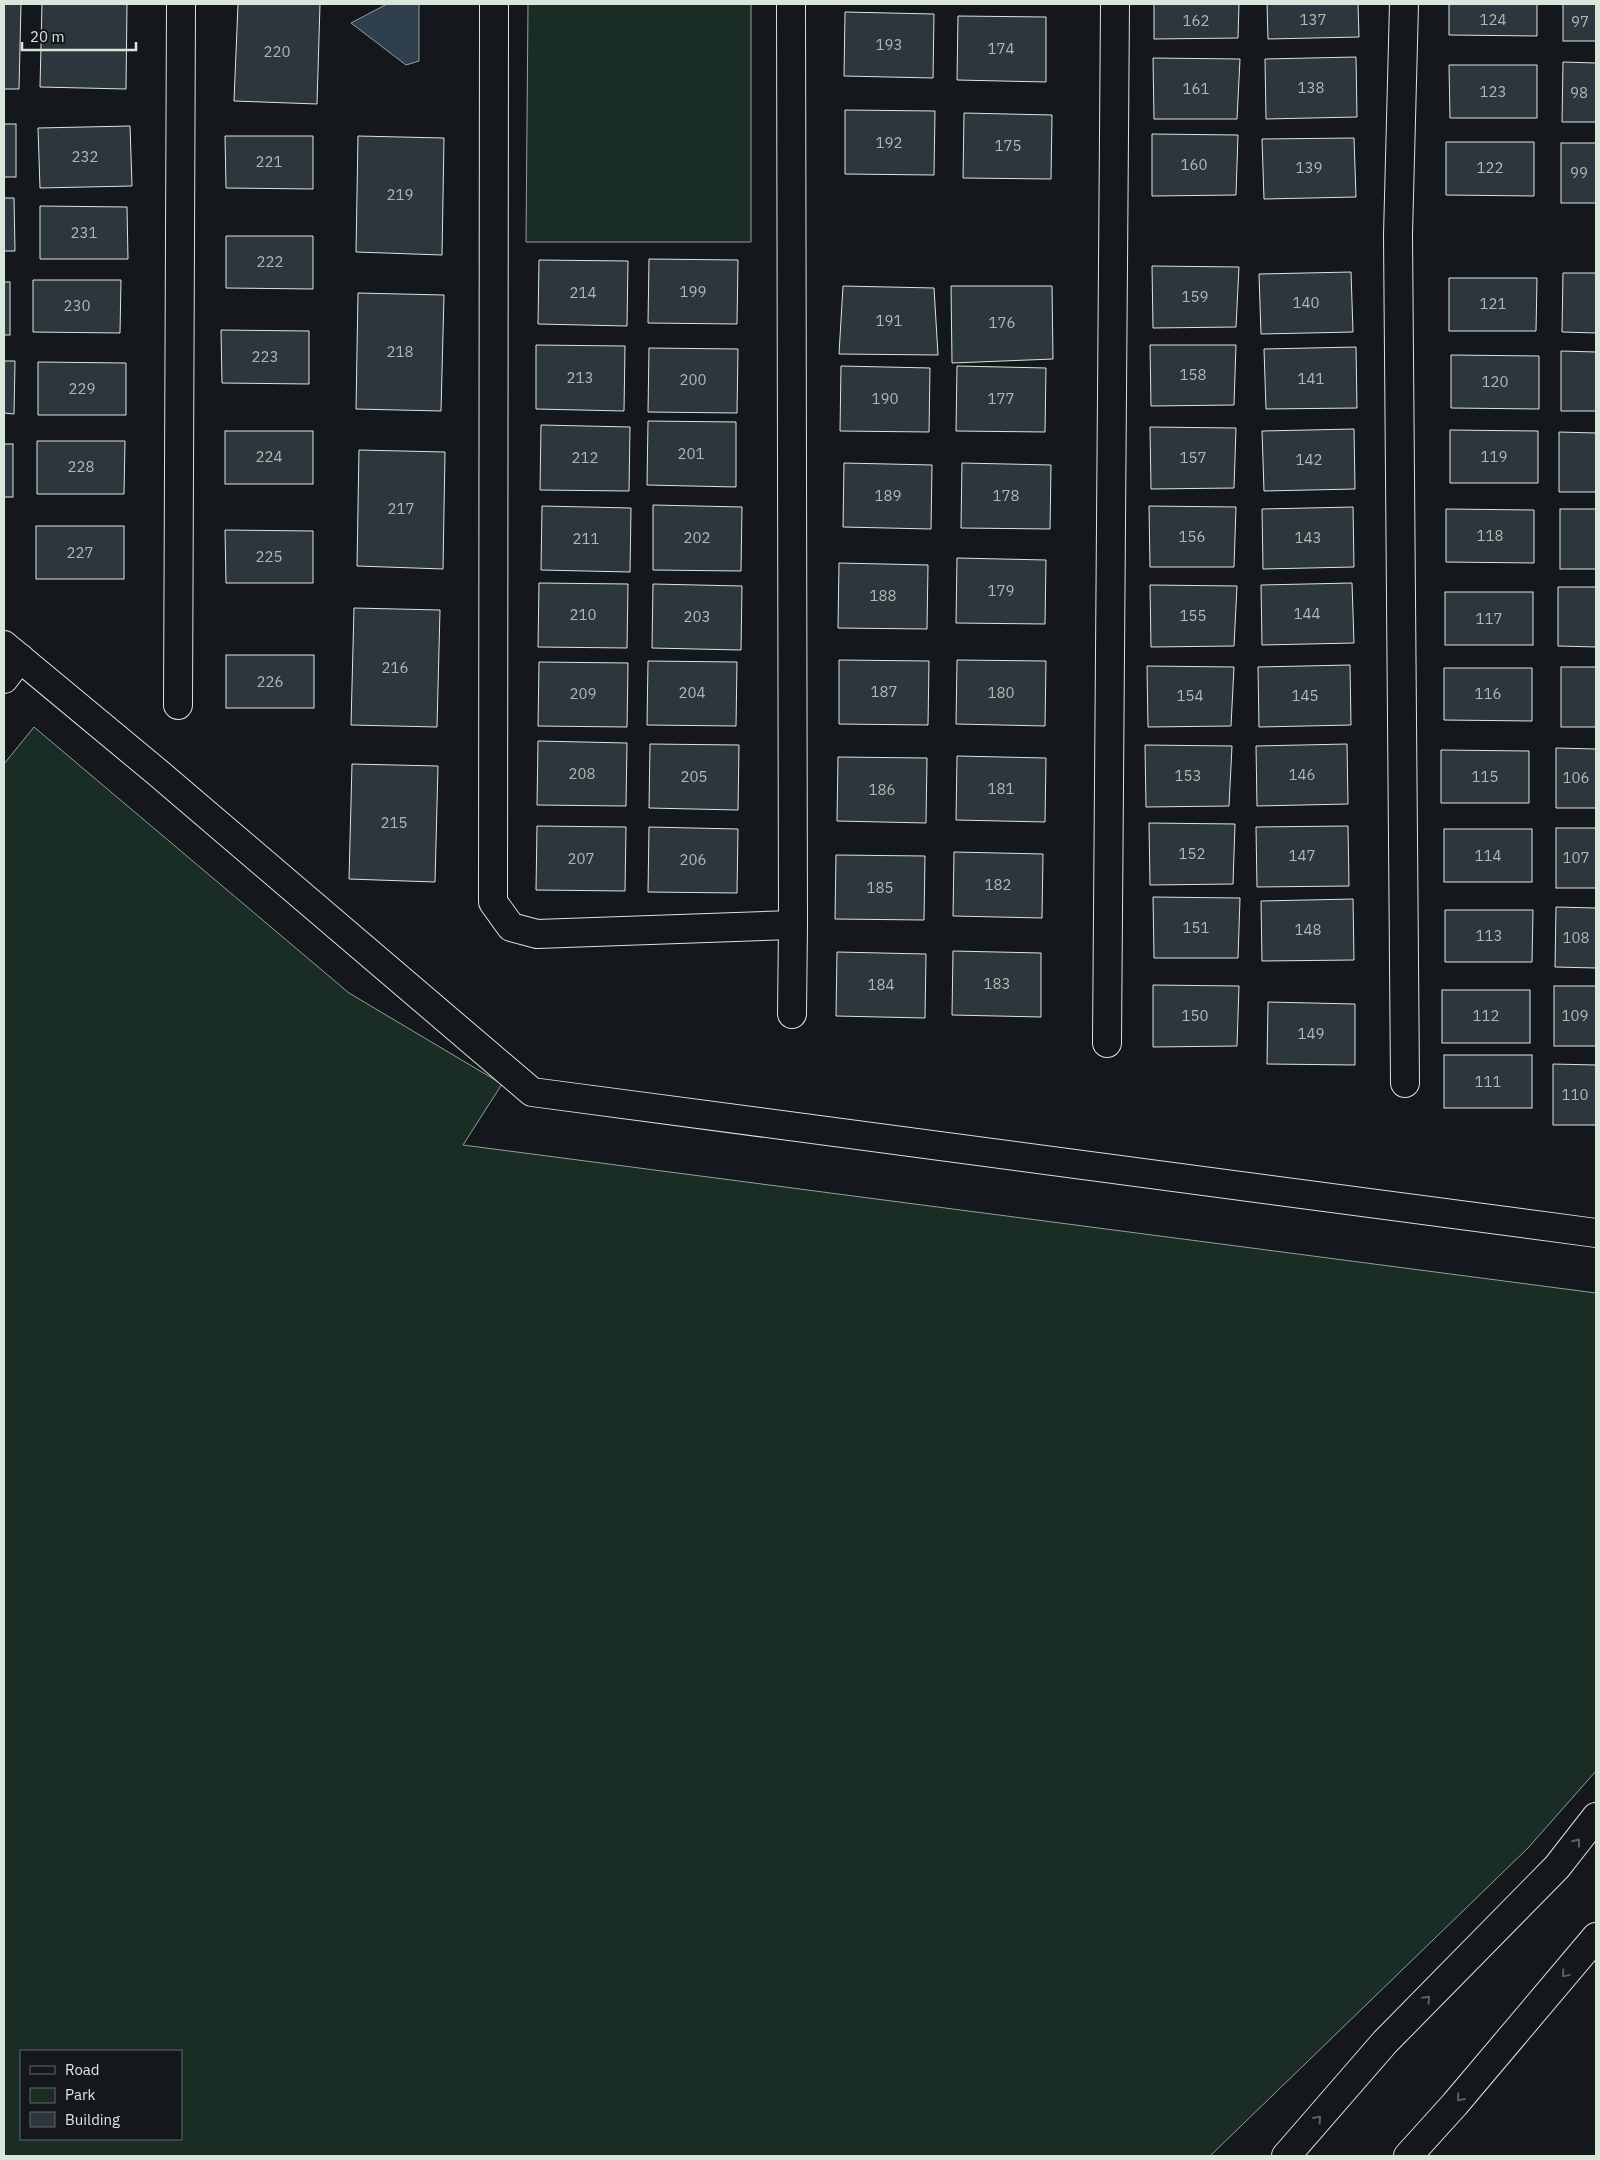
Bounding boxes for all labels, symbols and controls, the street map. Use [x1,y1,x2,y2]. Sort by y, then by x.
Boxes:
house number: 137 [1299,10,1327,29]
house number: 124 [1479,10,1507,29]
house number: 162 [1182,11,1210,30]
house number: 97 [1571,12,1589,31]
scale bar [22,20,136,52]
text: 20 m [30,27,65,46]
house number: 193 [875,35,903,54]
house number: 174 [987,39,1015,58]
house number: 220 [263,42,291,61]
house number: 138 [1297,78,1325,97]
house number: 161 [1182,79,1210,98]
house number: 123 [1479,82,1507,101]
house number: 98 [1570,83,1588,102]
house number: 192 [875,133,903,152]
house number: 175 [994,136,1022,155]
house number: 232 [71,147,99,166]
house number: 221 [255,152,283,171]
house number: 160 [1180,155,1208,174]
house number: 139 [1295,158,1323,177]
house number: 122 [1476,158,1504,177]
house number: 99 [1570,163,1588,182]
house number: 219 [386,185,414,204]
house number: 231 [70,223,98,242]
house number: 222 [256,252,284,271]
house number: 199 [679,282,707,301]
house number: 214 [569,283,597,302]
house number: 159 [1181,287,1209,306]
house number: 140 [1292,293,1320,312]
house number: 121 [1479,294,1507,313]
house number: 230 [63,296,91,315]
house number: 191 [875,311,903,330]
house number: 176 [988,313,1016,332]
house number: 218 [386,342,414,361]
house number: 223 [251,347,279,366]
house number: 158 [1179,365,1207,384]
house number: 213 [566,368,594,387]
house number: 141 [1297,369,1325,388]
house number: 200 [679,370,707,389]
house number: 120 [1481,372,1509,391]
house number: 229 [68,379,96,398]
house number: 190 [871,389,899,408]
house number: 177 [987,389,1015,408]
house number: 201 [677,444,705,463]
house number: 224 [255,447,283,466]
house number: 119 [1480,447,1508,466]
house number: 212 [571,448,599,467]
house number: 157 [1179,448,1207,467]
house number: 142 [1295,450,1323,469]
house number: 228 [67,457,95,476]
house number: 189 [874,486,902,505]
house number: 178 [992,486,1020,505]
house number: 217 [387,499,415,518]
house number: 118 [1476,526,1504,545]
house number: 156 [1178,527,1206,546]
house number: 202 [683,528,711,547]
house number: 143 [1294,528,1322,547]
house number: 211 [572,529,600,548]
house number: 227 [66,543,94,562]
house number: 225 [255,547,283,566]
house number: 179 [987,581,1015,600]
house number: 188 [869,586,897,605]
house number: 144 [1293,604,1321,623]
house number: 210 [569,605,597,624]
house number: 155 [1179,606,1207,625]
house number: 203 [683,607,711,626]
house number: 117 [1475,609,1503,628]
house number: 216 [381,658,409,677]
house number: 226 [256,672,284,691]
house number: 187 [870,682,898,701]
house number: 204 [678,683,706,702]
house number: 180 [987,683,1015,702]
house number: 209 [569,684,597,703]
house number: 116 [1474,684,1502,703]
house number: 154 [1176,686,1204,705]
house number: 145 [1291,686,1319,705]
house number: 208 [568,764,596,783]
house number: 146 [1288,765,1316,784]
house number: 153 [1174,766,1202,785]
house number: 205 [680,767,708,786]
house number: 115 [1471,767,1499,786]
house number: 106 [1562,768,1590,787]
house number: 181 [987,779,1015,798]
house number: 186 [868,780,896,799]
house number: 215 [380,813,408,832]
house number: 152 [1178,844,1206,863]
house number: 147 [1288,846,1316,865]
house number: 114 [1474,846,1502,865]
house number: 107 [1562,848,1590,867]
house number: 207 [567,849,595,868]
house number: 206 [679,850,707,869]
house number: 182 [984,875,1012,894]
house number: 185 [866,878,894,897]
house number: 151 [1182,918,1210,937]
house number: 148 [1294,920,1322,939]
house number: 113 [1475,926,1503,945]
house number: 108 [1562,928,1590,947]
house number: 183 [983,974,1011,993]
house number: 184 [867,975,895,994]
house number: 150 [1181,1006,1209,1025]
house number: 112 [1472,1006,1500,1025]
house number: 109 [1561,1006,1589,1025]
house number: 149 [1297,1024,1325,1043]
house number: 111 [1474,1072,1502,1091]
house number: 110 [1561,1085,1589,1104]
one-way arrow [1571,1839,1579,1848]
one-way arrow [1562,1968,1571,1977]
one-way arrow [1421,1996,1430,2005]
legend [20,2050,182,2140]
text: Road [65,2060,100,2079]
text: Park [65,2085,95,2104]
one-way arrow [1457,2092,1466,2101]
text: Building [65,2110,120,2129]
one-way arrow [1312,2116,1321,2125]

